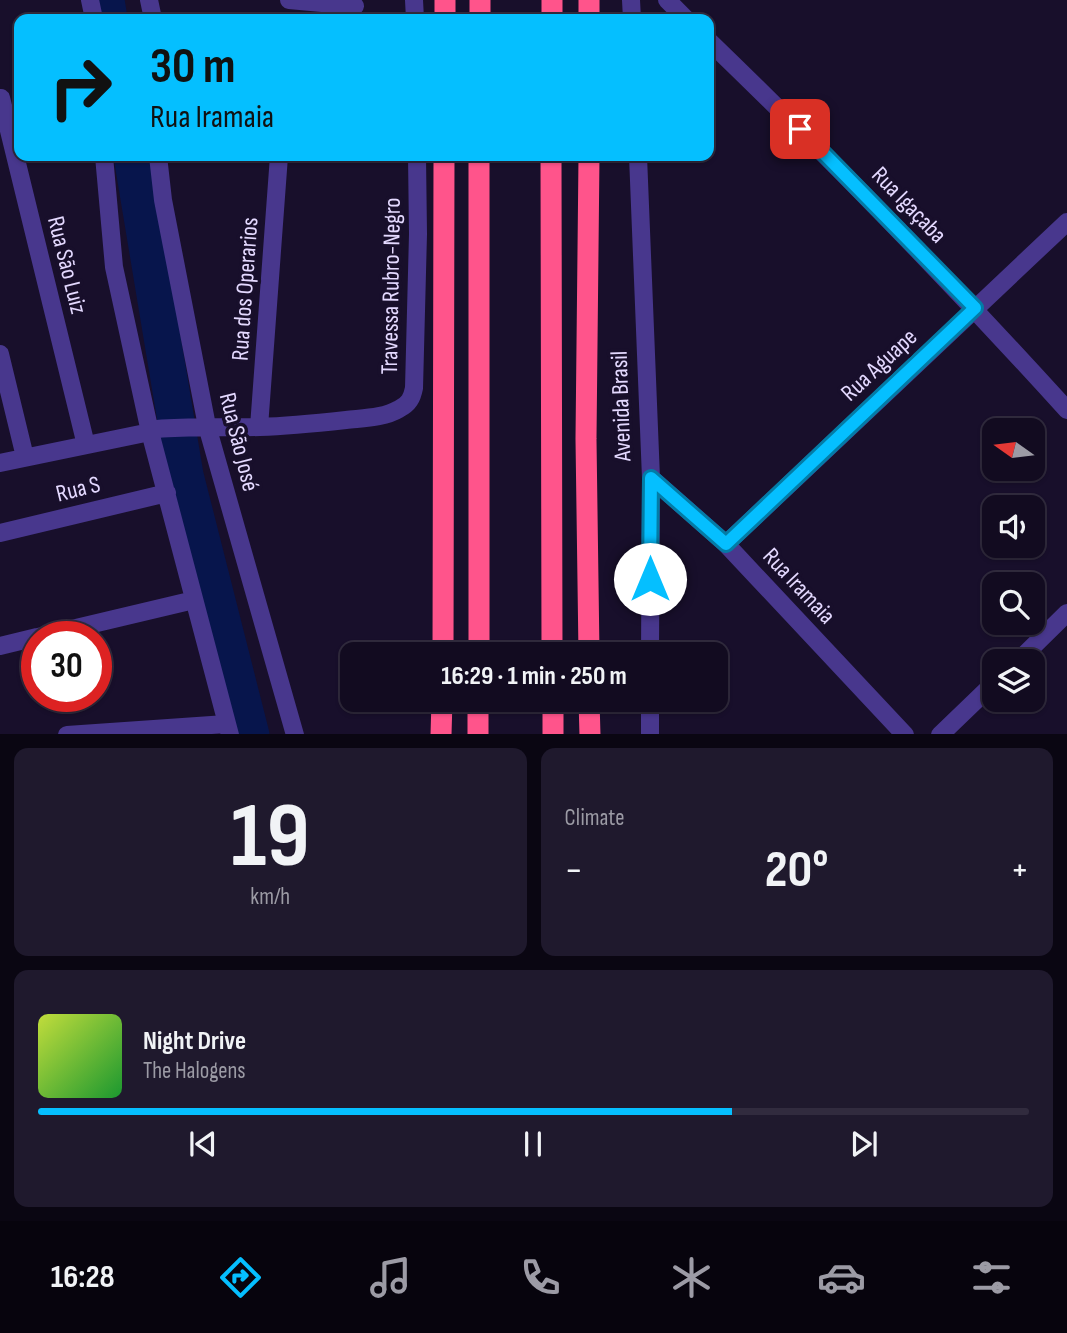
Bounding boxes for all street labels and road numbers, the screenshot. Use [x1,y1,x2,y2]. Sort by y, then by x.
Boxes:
street label: Rua Igaçaba [865,161,953,249]
street label: Travessa Rubro-Negro [375,197,407,375]
street label: Rua São Luiz [41,213,93,317]
street label: Rua dos Operarios [226,216,264,362]
street label: Rua Aguape [835,323,923,407]
street label: Avenida Brasil [605,350,637,463]
street label: Rua São José [213,390,265,494]
street label: Rua S [53,470,103,508]
street label: Rua Iramaia [757,542,841,630]

